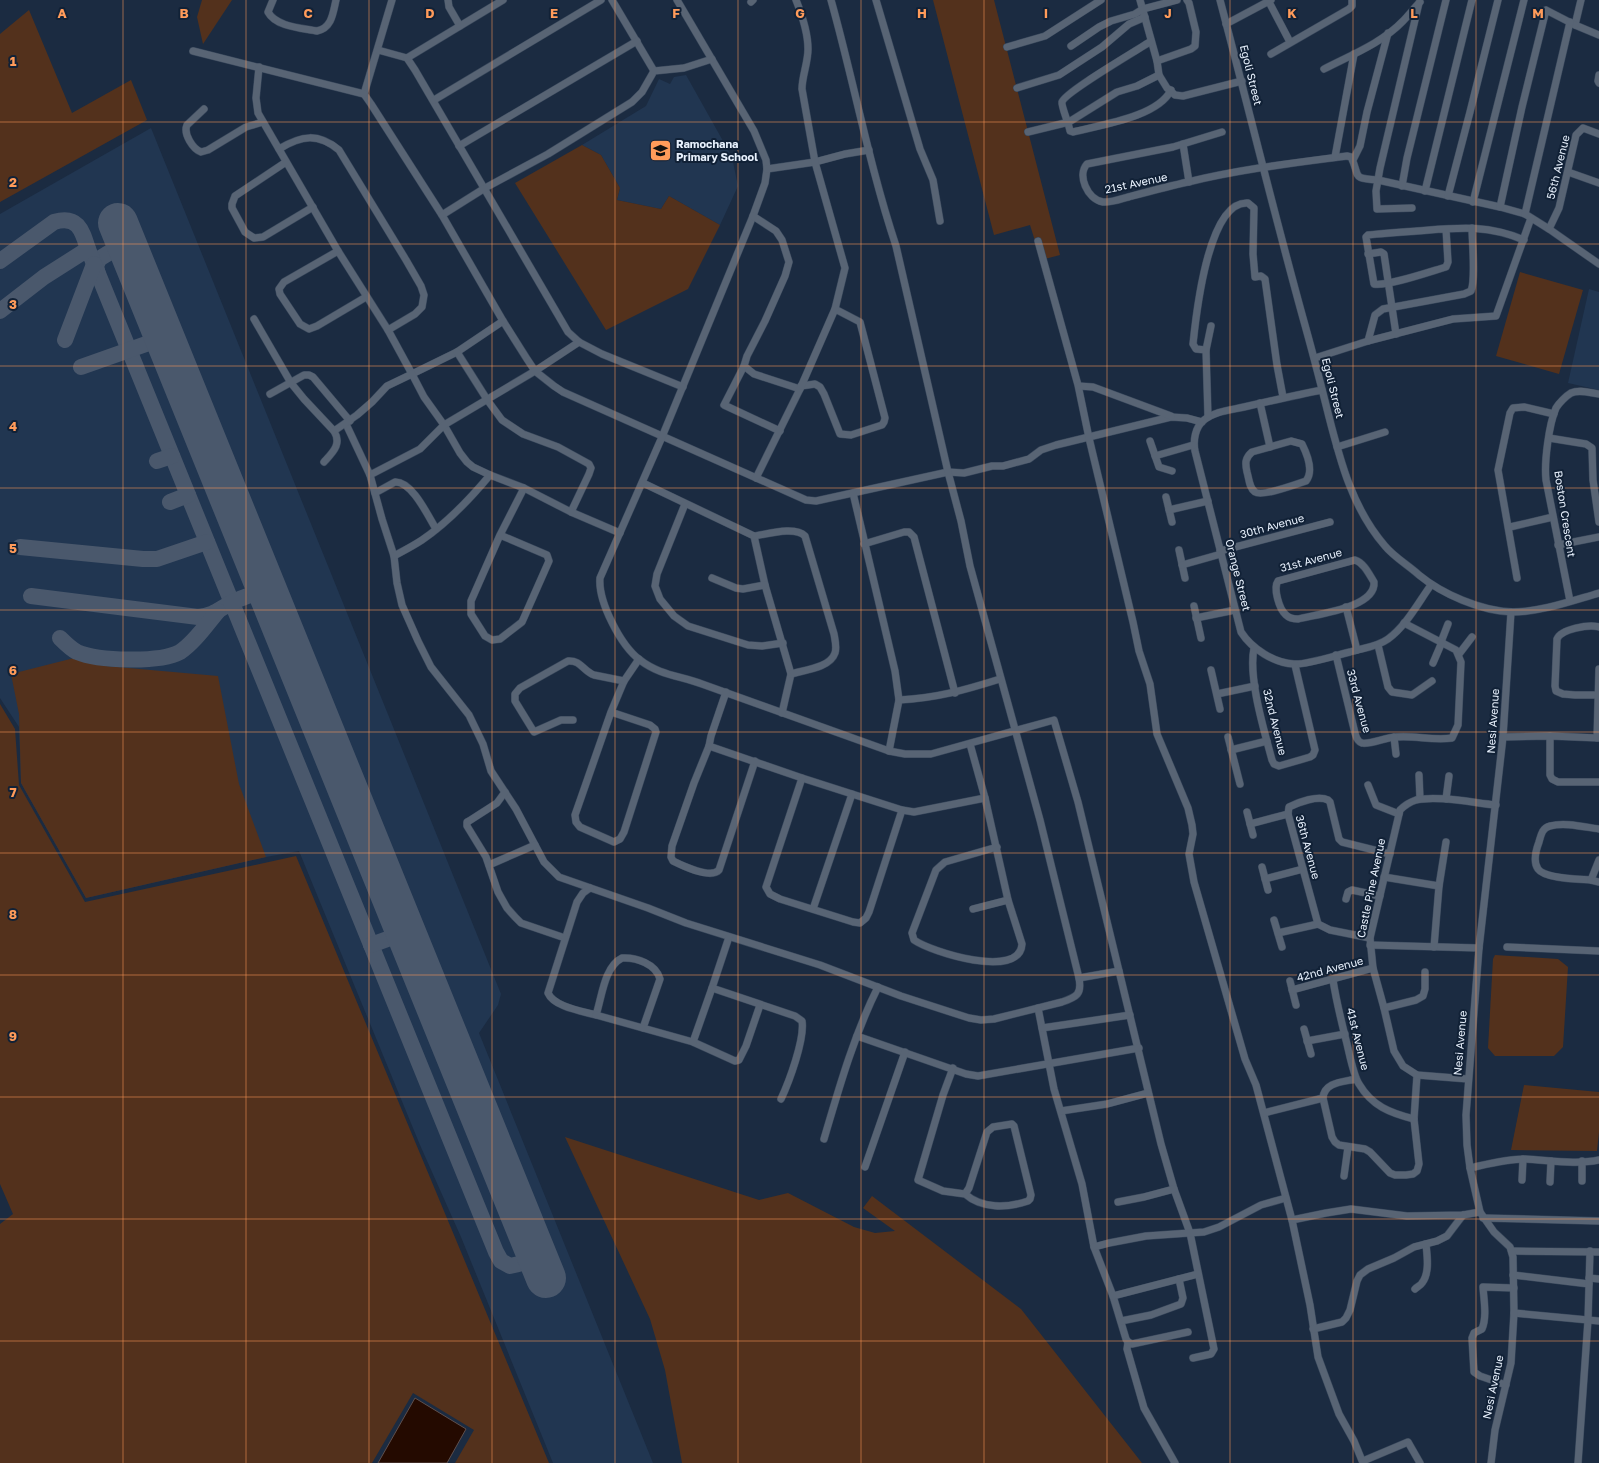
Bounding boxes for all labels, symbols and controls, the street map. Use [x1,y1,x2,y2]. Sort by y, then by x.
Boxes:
text: A [57,5,67,21]
text: B [179,5,189,21]
text: C [303,5,313,21]
text: D [425,5,435,21]
text: E [550,5,558,21]
text: F [672,5,680,21]
text: G [795,5,805,21]
text: H [917,5,927,21]
text: I [1044,5,1048,21]
text: J [1164,5,1172,21]
text: K [1287,5,1297,21]
text: L [1410,5,1418,21]
text: M [1532,5,1544,21]
street label: Egoli Street [1238,43,1265,106]
text: 1 [10,53,17,69]
street label: 56th Avenue [1543,133,1572,200]
school or university icon: Ramochana Primary School [647,137,673,163]
place label: Ramochana Primary School [676,137,758,163]
street label: 21st Avenue [1103,170,1168,195]
text: 2 [9,174,17,190]
text: 3 [9,296,17,312]
street label: Egoli Street [1320,356,1347,419]
text: 4 [9,418,17,434]
street label: Boston Crescent [1552,470,1579,558]
street label: 30th Avenue [1238,511,1305,540]
street label: Orange Street [1223,538,1254,612]
text: 5 [9,540,17,556]
street label: 31st Avenue [1278,545,1343,574]
text: 6 [9,662,17,678]
street label: 33rd Avenue [1345,668,1374,734]
street label: 32nd Avenue [1261,687,1290,756]
street label: Nesi Avenue [1484,688,1501,754]
text: 7 [9,784,17,800]
street label: 36th Avenue [1294,813,1323,880]
street label: Castle Pine Avenue [1354,837,1387,939]
text: 8 [9,906,17,922]
street label: 42nd Avenue [1295,953,1364,984]
street label: 41st Avenue [1344,1006,1373,1071]
street label: Nesi Avenue [1450,1010,1469,1076]
text: 9 [9,1028,17,1044]
street label: Nesi Avenue [1479,1354,1506,1420]

